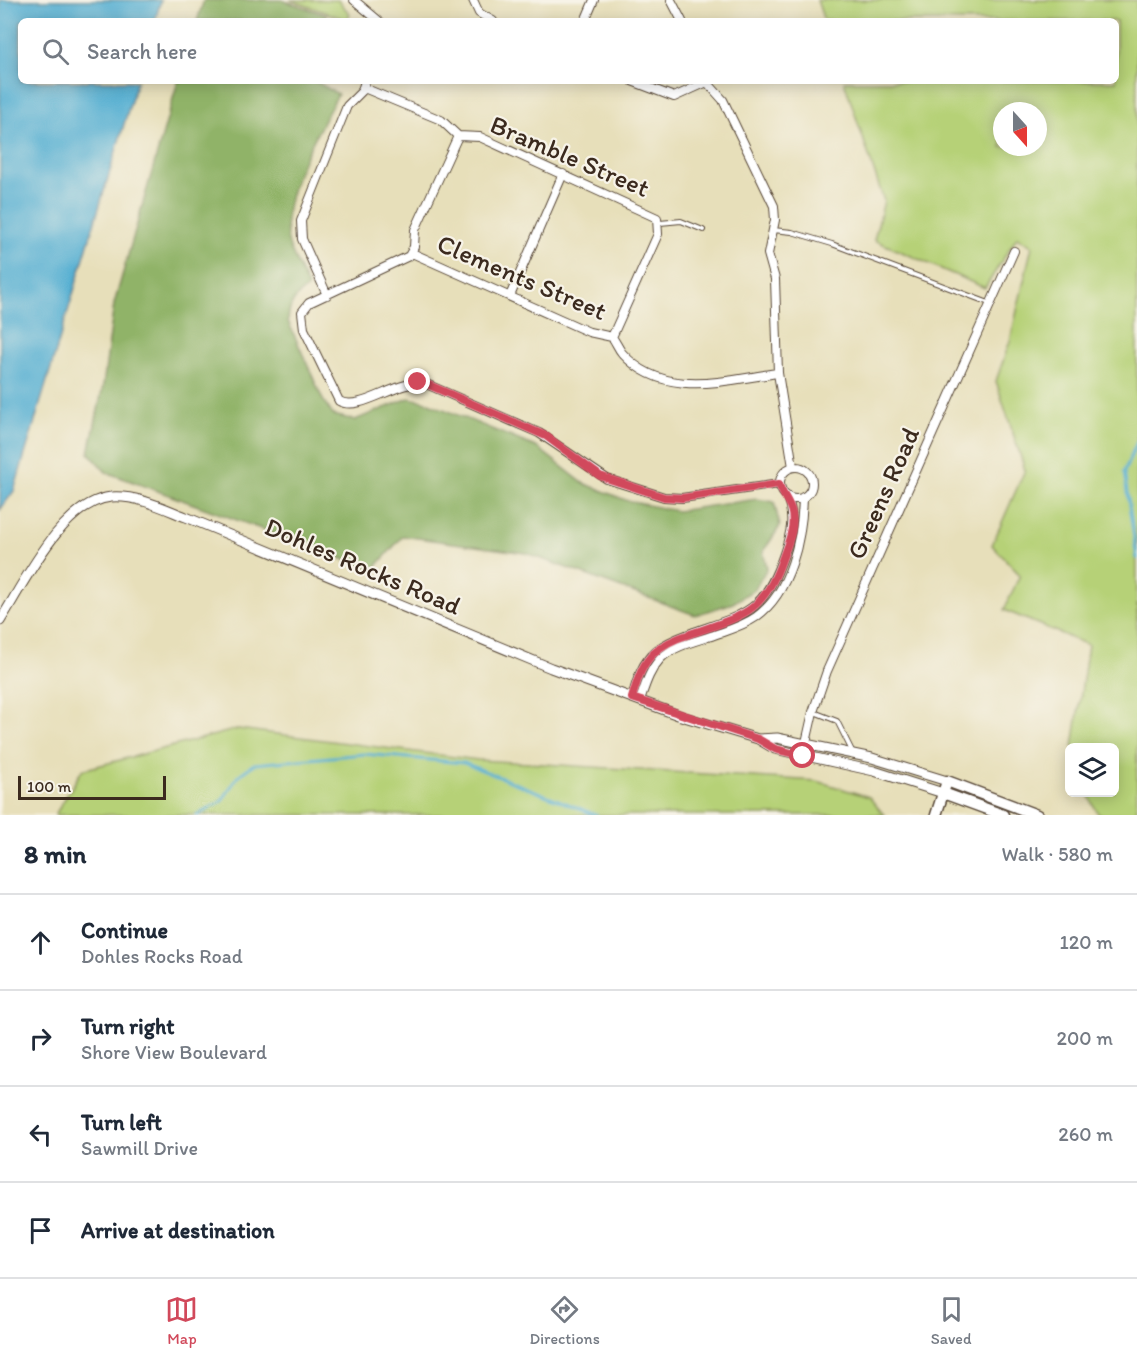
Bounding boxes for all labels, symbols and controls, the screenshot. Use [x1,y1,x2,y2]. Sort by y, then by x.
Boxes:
search box [18,18,1119,84]
icon: search [39,35,72,68]
text: Search here [87,38,197,65]
north arrow [993,102,1047,156]
street label: Bramble Street [485,108,655,204]
street label: Clements Street [432,227,612,327]
route end [404,368,430,394]
street label: Greens Road [840,421,927,564]
street label: Dohles Rocks Road [260,510,467,622]
route start [789,742,815,768]
map controls [1065,743,1119,797]
button: layers [1065,743,1119,797]
scale bar [18,773,166,800]
text: 100 m [27,777,71,796]
text: 8 min [24,838,86,870]
text: Walk · 580 m [1001,842,1113,866]
text: Continue [81,917,168,944]
icon: ahead [24,926,57,959]
text: 120 m [1060,930,1113,954]
text: Dohles Rocks Road [81,944,243,968]
text: Turn right [81,1013,175,1040]
icon: right [24,1022,57,1055]
text: 200 m [1057,1026,1113,1050]
text: Shore View Boulevard [81,1040,267,1064]
text: Turn left [81,1109,162,1136]
icon: left [24,1118,57,1151]
text: 260 m [1058,1122,1113,1146]
text: Sawmill Drive [81,1136,198,1160]
icon: arrive [24,1214,57,1247]
text: Arrive at destination [81,1217,275,1244]
tab: Map [165,1293,198,1348]
tab: Directions [529,1293,600,1348]
tab: Saved [931,1293,972,1348]

